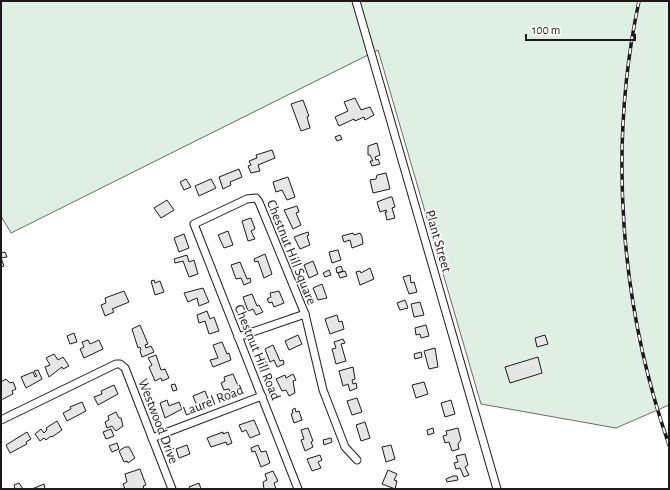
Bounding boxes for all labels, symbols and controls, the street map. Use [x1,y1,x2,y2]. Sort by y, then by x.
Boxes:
scale bar [526,16,635,42]
text: 100 m [532,24,560,36]
street label: Chestnut Hill Square [264,198,319,307]
street label: Plant Street [422,209,454,274]
street label: Chestnut Hill Road [232,303,283,402]
street label: Westwood Drive [135,377,181,466]
street label: Laurel Road [181,383,246,419]

